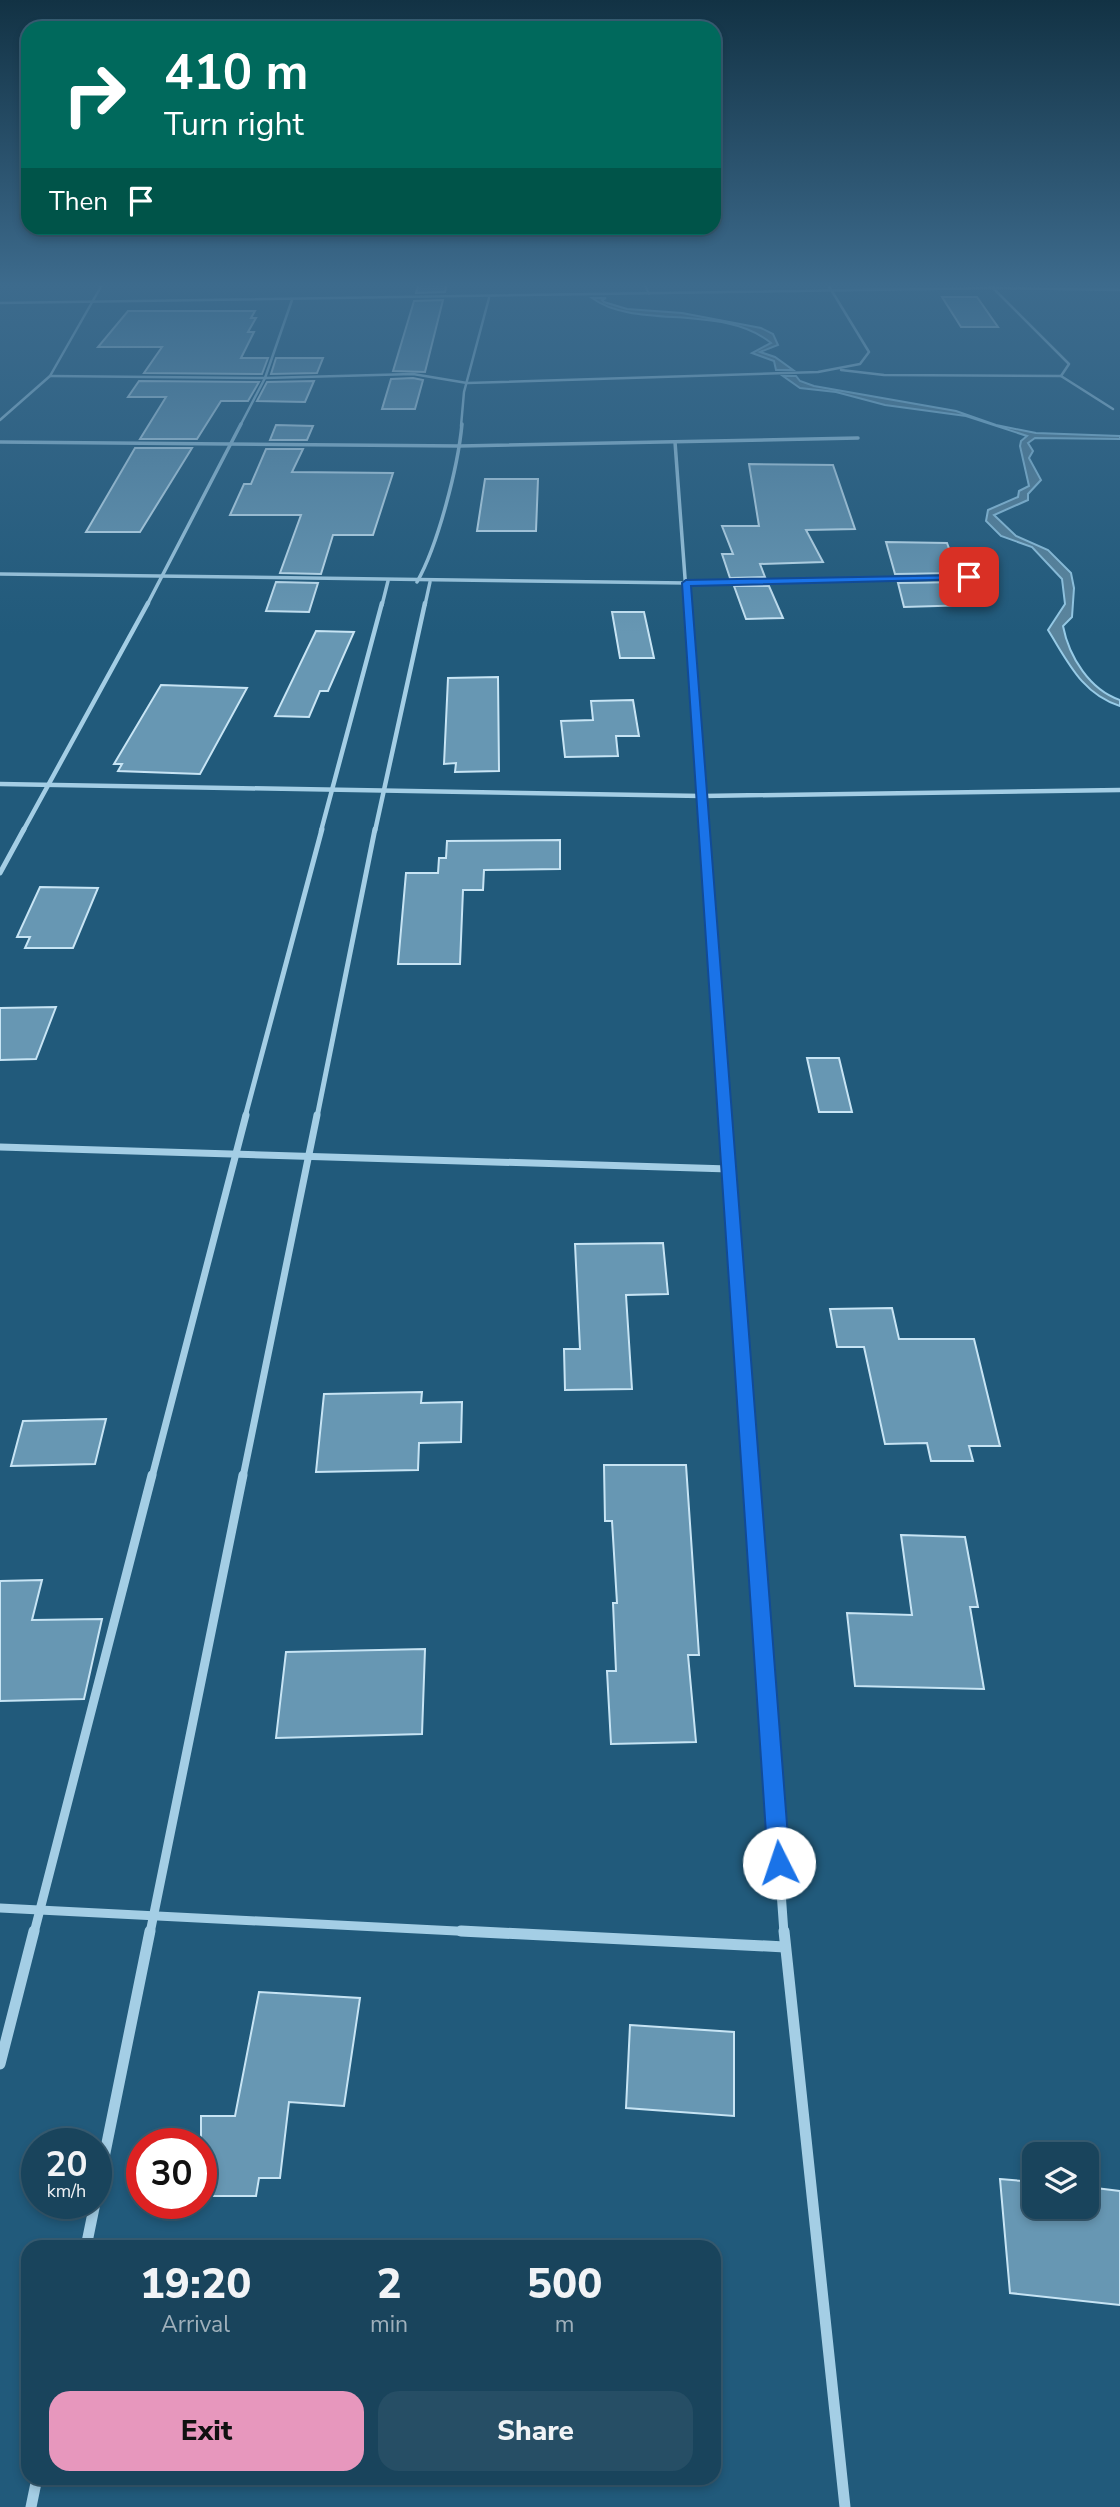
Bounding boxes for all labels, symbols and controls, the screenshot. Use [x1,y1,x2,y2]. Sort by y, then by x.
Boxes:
text: 410 m [164,39,308,106]
icon: right [49,49,140,140]
text: Turn right [164,103,304,146]
icon: arrive [122,182,160,220]
text: Then [49,184,108,219]
pin [939,547,999,607]
icon: arrive [950,558,988,596]
position arrow [742,1826,816,1900]
speed limit sign: 30 [126,2128,217,2219]
text: 20 [45,2141,88,2188]
map controls [1022,2142,1099,2219]
button: layers [1022,2142,1099,2219]
text: km/h [47,2179,86,2203]
text: 19:20 [140,2256,251,2313]
text: 2 [376,2256,402,2313]
text: 500 [527,2256,602,2313]
text: Arrival [161,2309,230,2340]
text: min [370,2309,408,2340]
text: m [555,2309,574,2340]
button: Exit [49,2391,364,2471]
button: Share [378,2391,693,2471]

